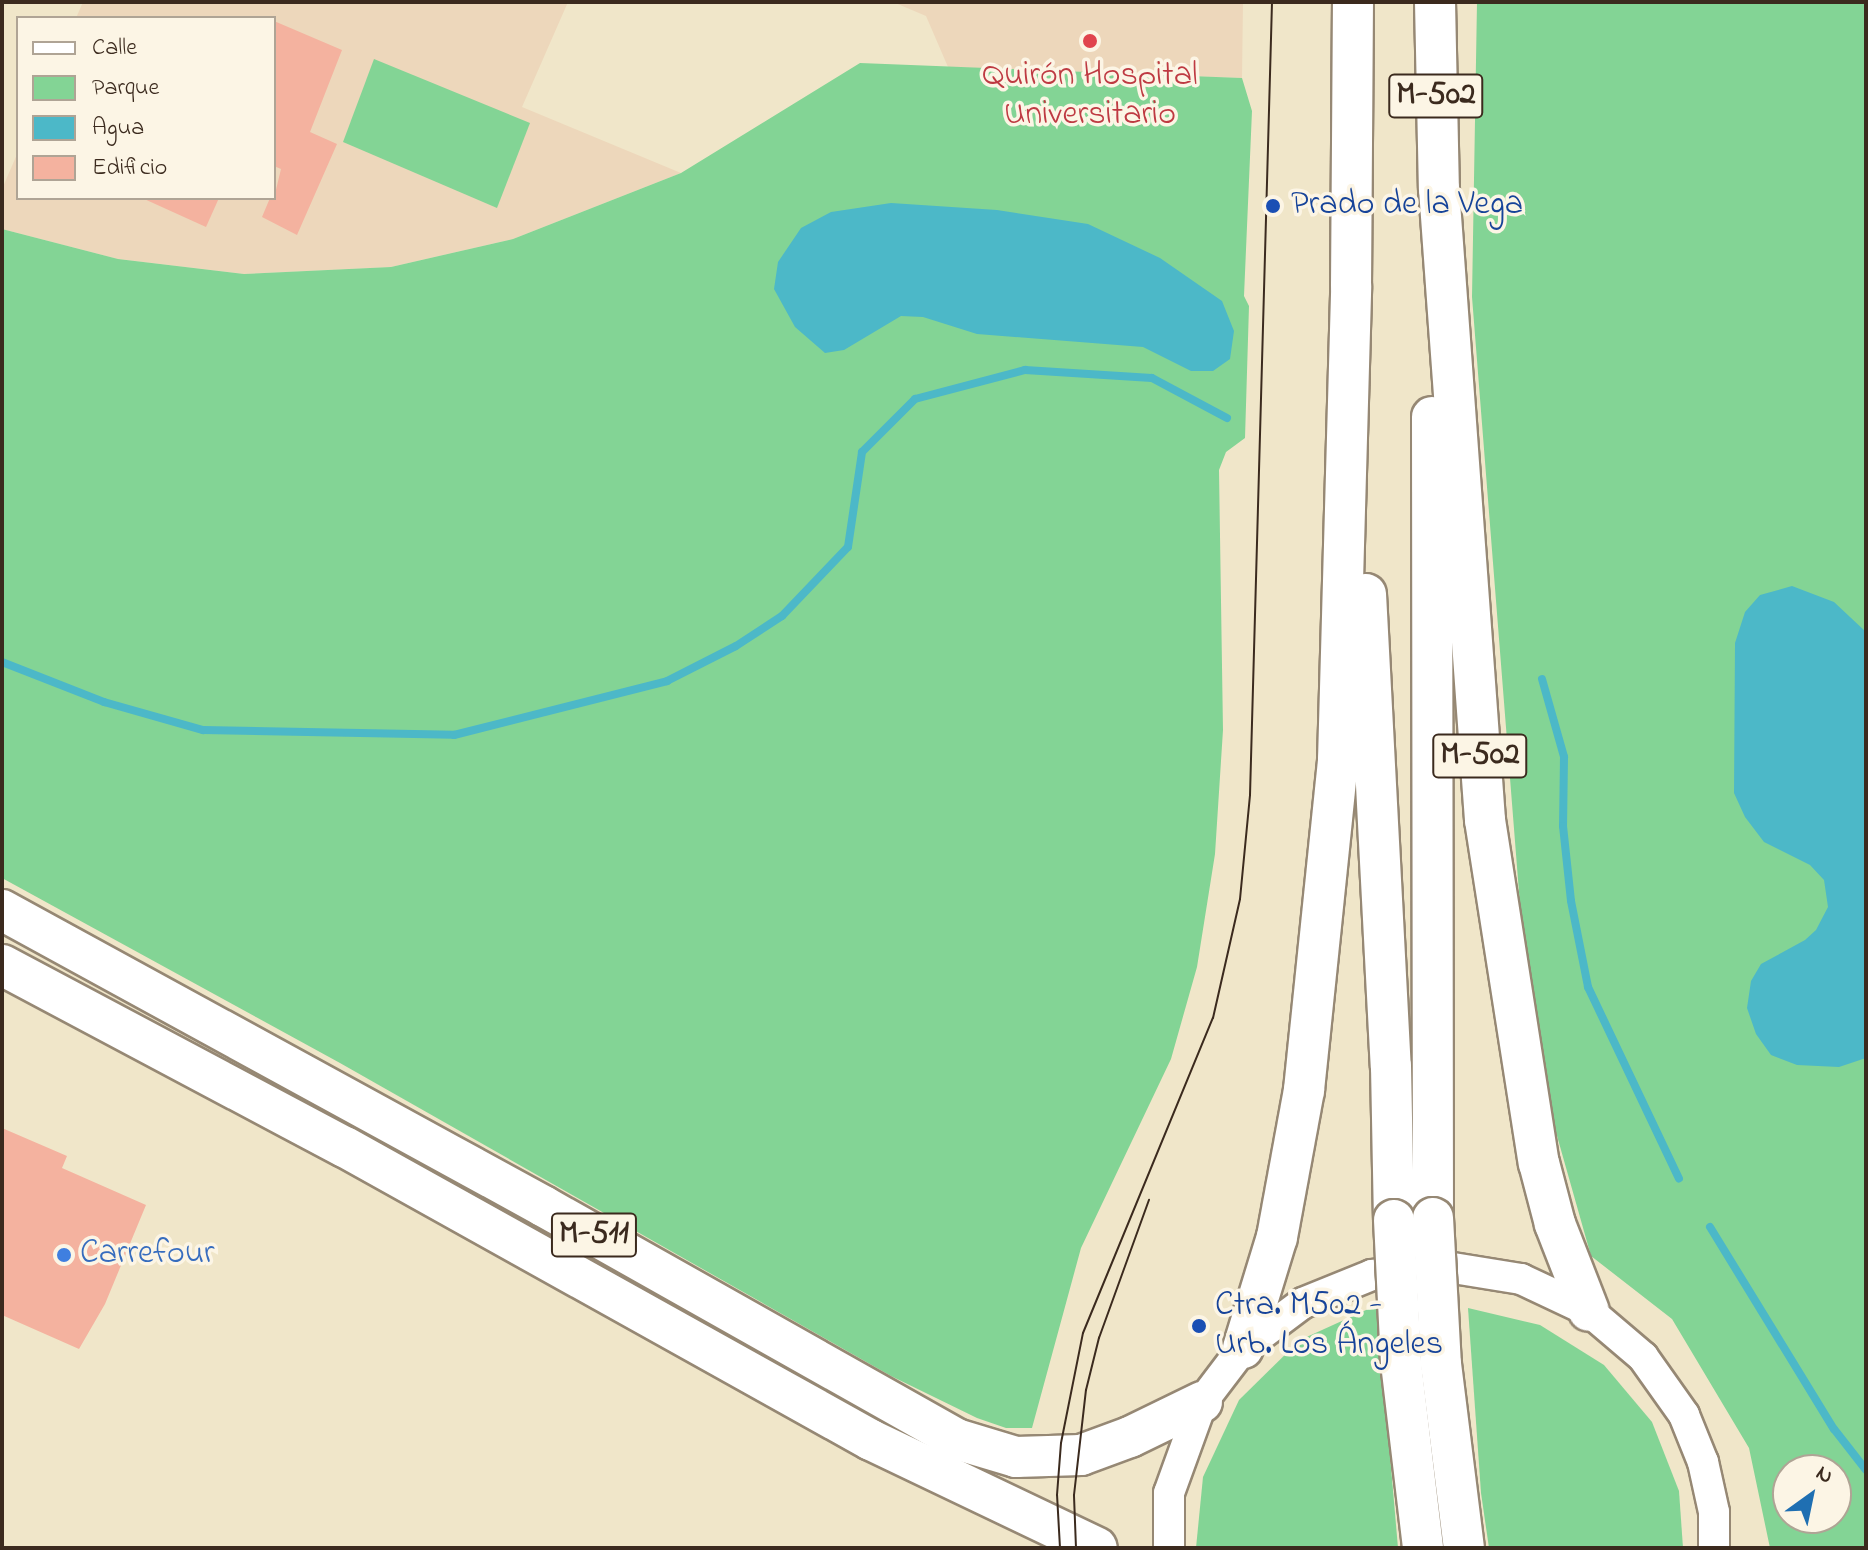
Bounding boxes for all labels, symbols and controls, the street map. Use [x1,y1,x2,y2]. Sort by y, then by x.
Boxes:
legend [16,16,276,200]
marker: Quirón Hospital Universitario [1079,30,1101,52]
text: Calle [92,31,137,66]
place label: Quirón Hospital Universitario [982,56,1198,136]
road number: M-502 [1388,68,1484,124]
text: Parque [92,71,159,106]
text: Agua [92,111,144,146]
text: Edificio [92,151,167,186]
place label: Prado de la Vega [1291,186,1523,226]
marker: Prado de la Vega [1262,195,1284,217]
road number: M-502 [1432,728,1528,784]
road number: M-511 [550,1207,638,1263]
place label: Carrefour [80,1235,215,1275]
marker: Carrefour [55,1246,73,1264]
place label: Ctra. M502 - Urb. Los Ángeles [1215,1286,1443,1366]
marker: Ctra. M502 - Urb. Los Ángeles [1190,1317,1208,1335]
north arrow [1772,1454,1852,1534]
text: N [1809,1458,1839,1493]

